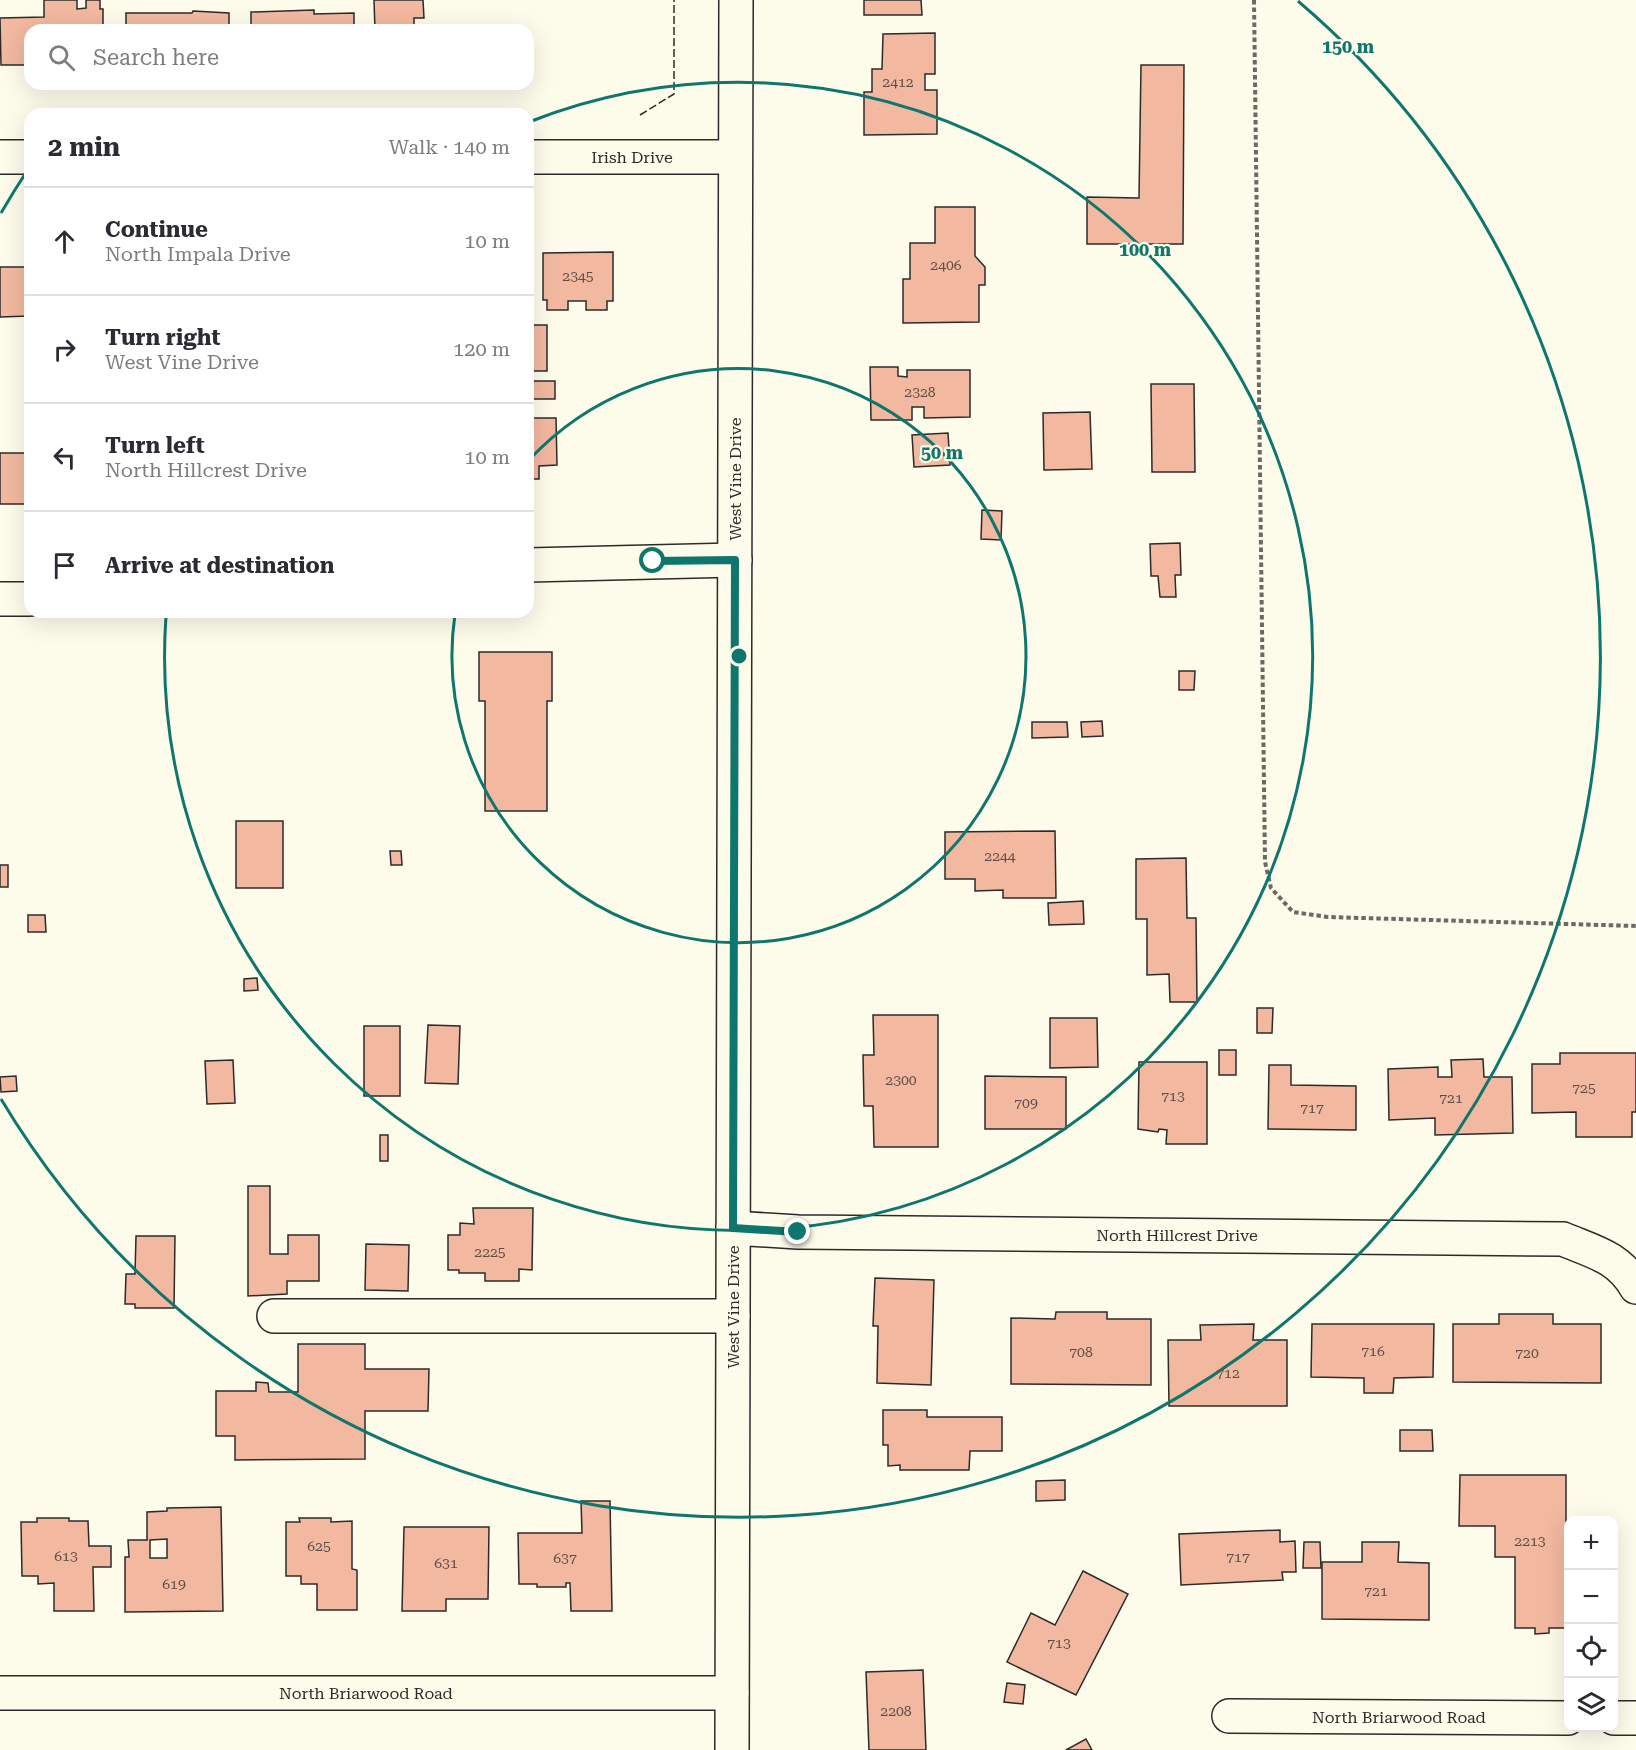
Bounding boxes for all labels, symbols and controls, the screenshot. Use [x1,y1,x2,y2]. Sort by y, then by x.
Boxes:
search box [24,24,534,90]
text: 150 m [1322,36,1375,57]
icon: search [45,41,78,74]
text: Search here [93,45,219,70]
house number: 2412 [882,74,914,90]
text: 2 min [48,132,120,162]
text: Walk · 140 m [389,135,510,159]
street label: Irish Drive [591,148,673,167]
text: Continue [105,217,208,242]
icon: ahead [48,225,81,258]
text: 10 m [464,229,510,253]
text: 100 m [1119,239,1172,260]
text: North Impala Drive [105,242,291,266]
house number: 2406 [930,257,962,273]
house number: 2345 [562,268,594,284]
text: Turn right [105,325,220,350]
icon: right [48,333,81,366]
text: 120 m [453,337,510,361]
text: West Vine Drive [105,350,259,374]
house number: 2328 [904,384,936,400]
street label: West Vine Drive [726,417,745,541]
text: Turn left [105,433,205,458]
icon: left [48,441,81,474]
text: 50 m [921,442,964,463]
text: 10 m [464,445,510,469]
text: North Hillcrest Drive [105,458,307,482]
route start [639,547,665,573]
icon: arrive [48,549,81,582]
text: Arrive at destination [105,553,334,578]
centre of rings [729,646,749,666]
house number: 2244 [984,848,1016,864]
house number: 2300 [885,1072,917,1088]
house number: 725 [1572,1080,1596,1096]
house number: 713 [1161,1088,1185,1104]
house number: 721 [1439,1090,1463,1106]
house number: 709 [1014,1095,1038,1111]
house number: 717 [1300,1100,1324,1116]
route end [784,1218,810,1244]
street label: North Hillcrest Drive [1096,1226,1258,1245]
house number: 2225 [474,1244,506,1260]
street label: West Vine Drive [724,1245,743,1369]
house number: 716 [1361,1343,1385,1359]
house number: 708 [1069,1344,1093,1360]
house number: 720 [1515,1345,1539,1361]
house number: 712 [1216,1365,1240,1381]
map controls [1564,1516,1618,1732]
button: + [1564,1516,1618,1570]
house number: 2213 [1514,1533,1546,1549]
house number: 625 [307,1538,331,1554]
house number: 613 [54,1548,78,1564]
house number: 717 [1226,1549,1250,1565]
house number: 637 [553,1550,577,1566]
house number: 631 [434,1555,458,1571]
button: − [1564,1570,1618,1624]
house number: 619 [162,1576,186,1592]
house number: 721 [1364,1583,1388,1599]
button: locate [1564,1624,1618,1678]
house number: 713 [1047,1635,1071,1651]
button: layers [1564,1678,1618,1732]
street label: North Briarwood Road [279,1684,453,1703]
house number: 2208 [880,1703,912,1719]
street label: North Briarwood Road [1312,1708,1486,1727]

